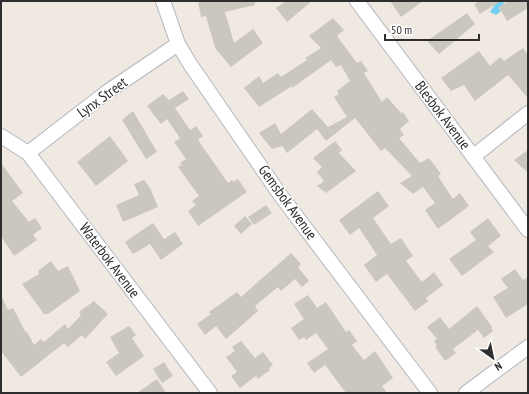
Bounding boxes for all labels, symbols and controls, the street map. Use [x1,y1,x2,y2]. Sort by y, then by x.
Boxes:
scale bar [385,16,479,42]
text: 50 m [391,22,412,37]
street label: Lynx Street [73,72,131,122]
street label: Blesbok Avenue [411,77,475,153]
street label: Gemsbok Avenue [255,161,321,243]
street label: Waterbok Avenue [76,219,144,301]
north arrow [473,338,513,378]
text: N [492,359,505,374]

